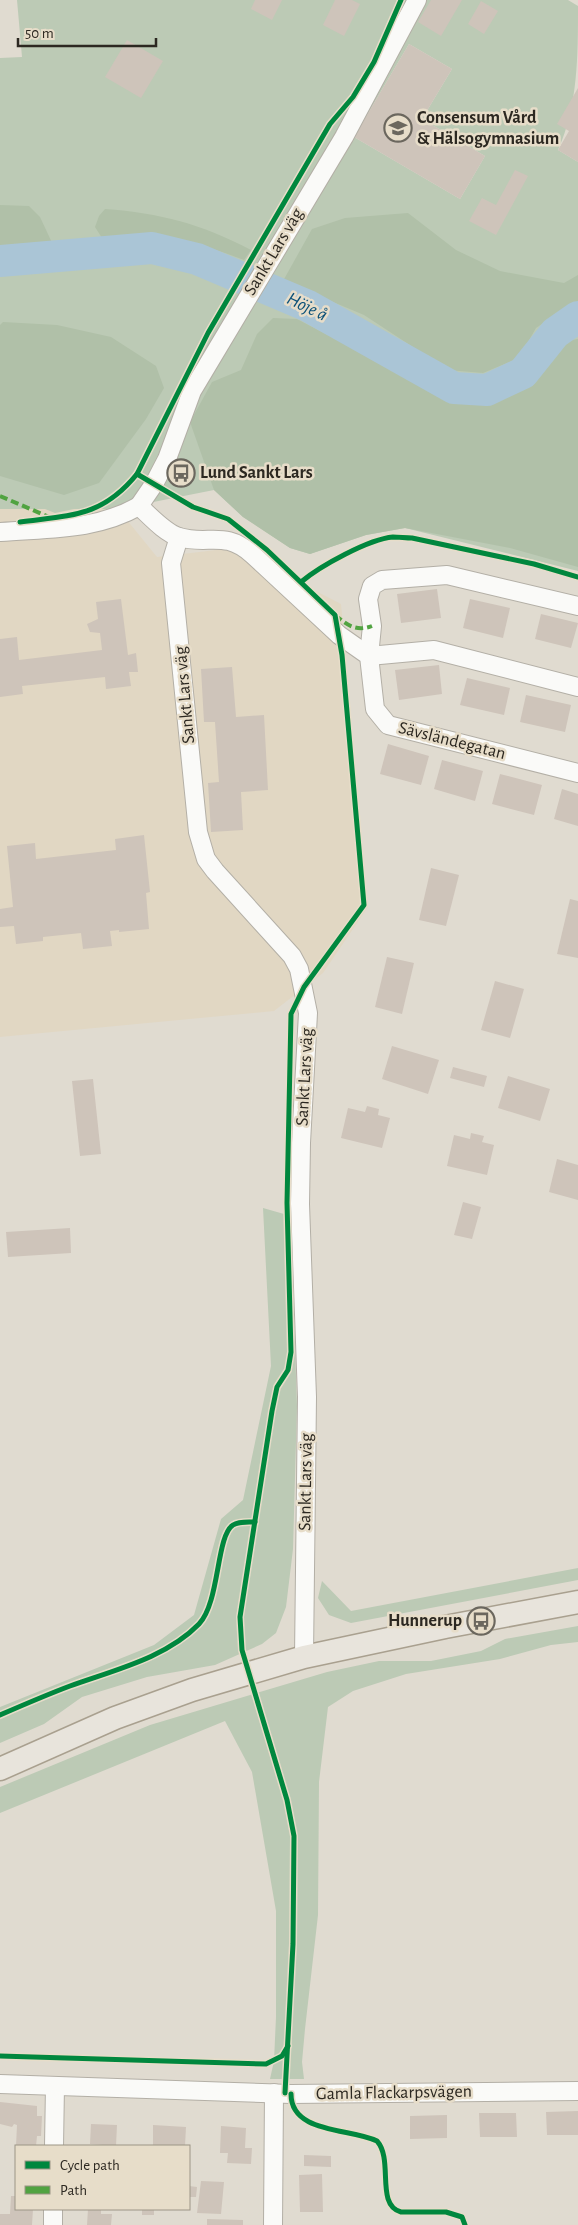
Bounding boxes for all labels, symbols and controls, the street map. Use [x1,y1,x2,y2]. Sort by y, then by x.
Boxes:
scale bar [18,15,155,47]
text: 50 m [25,26,54,41]
place label: Consensum Vård & Hälsogymnasium [417,109,559,148]
school or university icon: Consensum Vård & Hälsogymnasium [383,113,413,143]
street label: Sankt Lars väg [241,205,307,299]
water label: Höje å [284,289,330,325]
bus stop icon: Lund Sankt Lars [166,458,196,488]
place label: Lund Sankt Lars [200,464,313,482]
street label: Sankt Lars väg [172,645,198,745]
street label: Sävsländegatan [397,719,507,763]
street label: Sankt Lars väg [293,1027,317,1126]
street label: Sankt Lars väg [296,1433,316,1531]
bus stop icon: Hunnerup [466,1606,496,1636]
place label: Hunnerup [388,1612,462,1630]
street label: Gamla Flackarpsvägen [316,2083,472,2103]
legend [15,2145,190,2210]
text: Cycle path [60,2158,120,2173]
text: Path [60,2183,87,2198]

